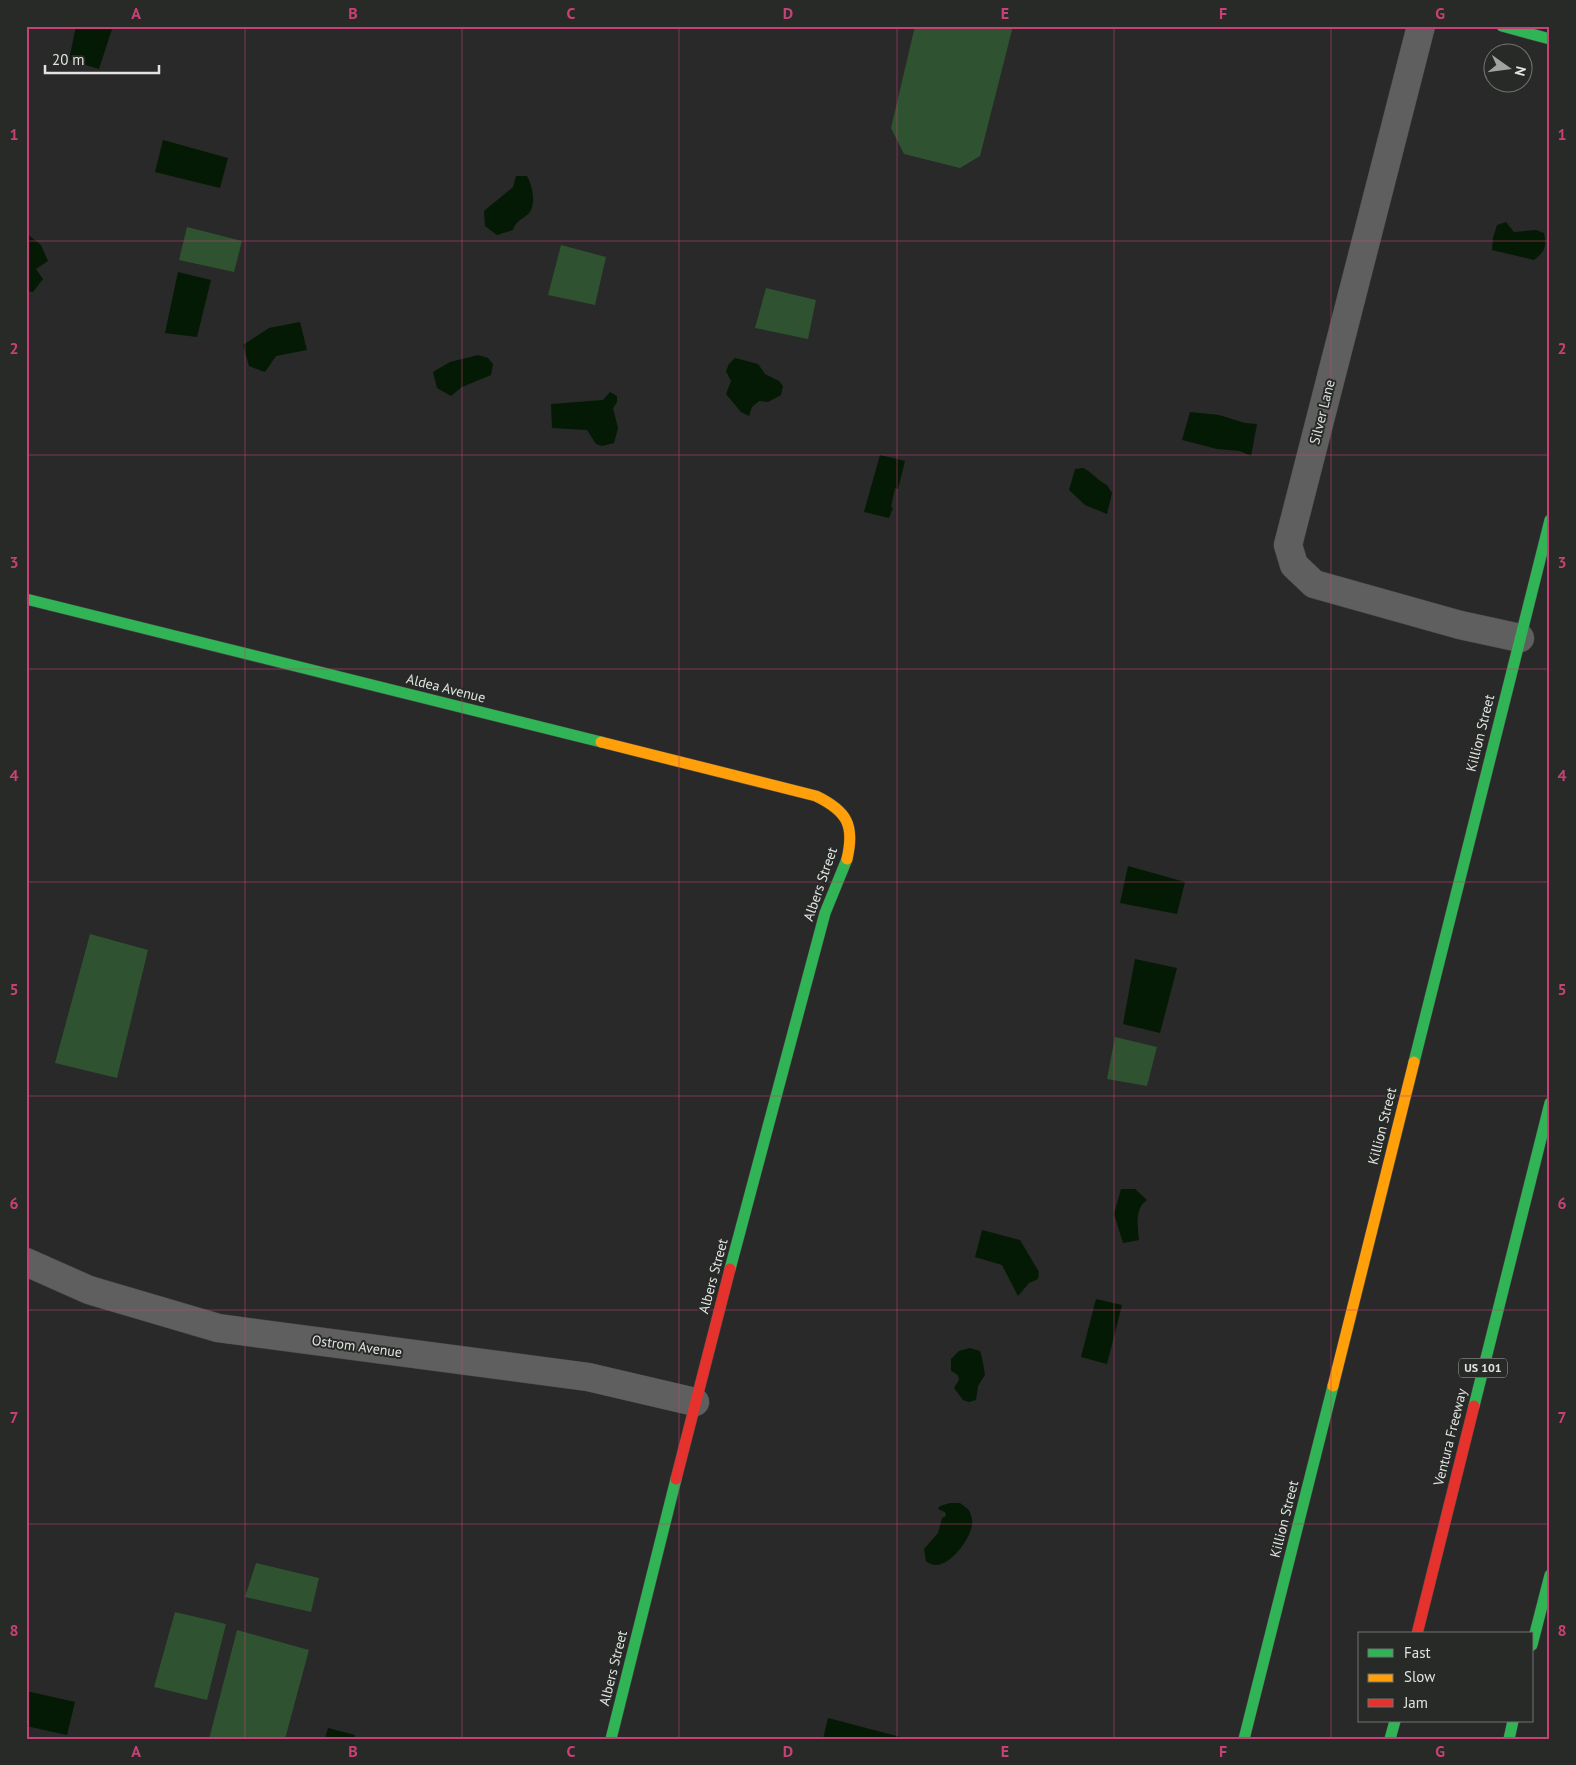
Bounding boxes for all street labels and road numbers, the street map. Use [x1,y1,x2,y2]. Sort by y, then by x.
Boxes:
street label: Silver Lane [1305,378,1339,446]
street label: Aldea Avenue [405,669,487,707]
street label: Killion Street [1462,692,1498,773]
street label: Albers Street [799,844,841,923]
street label: Killion Street [1364,1085,1400,1166]
street label: Albers Street [694,1236,732,1316]
street label: Ostrom Avenue [311,1331,403,1361]
road number: US 101 [1459,1359,1507,1378]
street label: Ventura Freeway [1429,1386,1471,1488]
street label: Killion Street [1266,1478,1302,1559]
street label: Albers Street [595,1628,631,1708]

